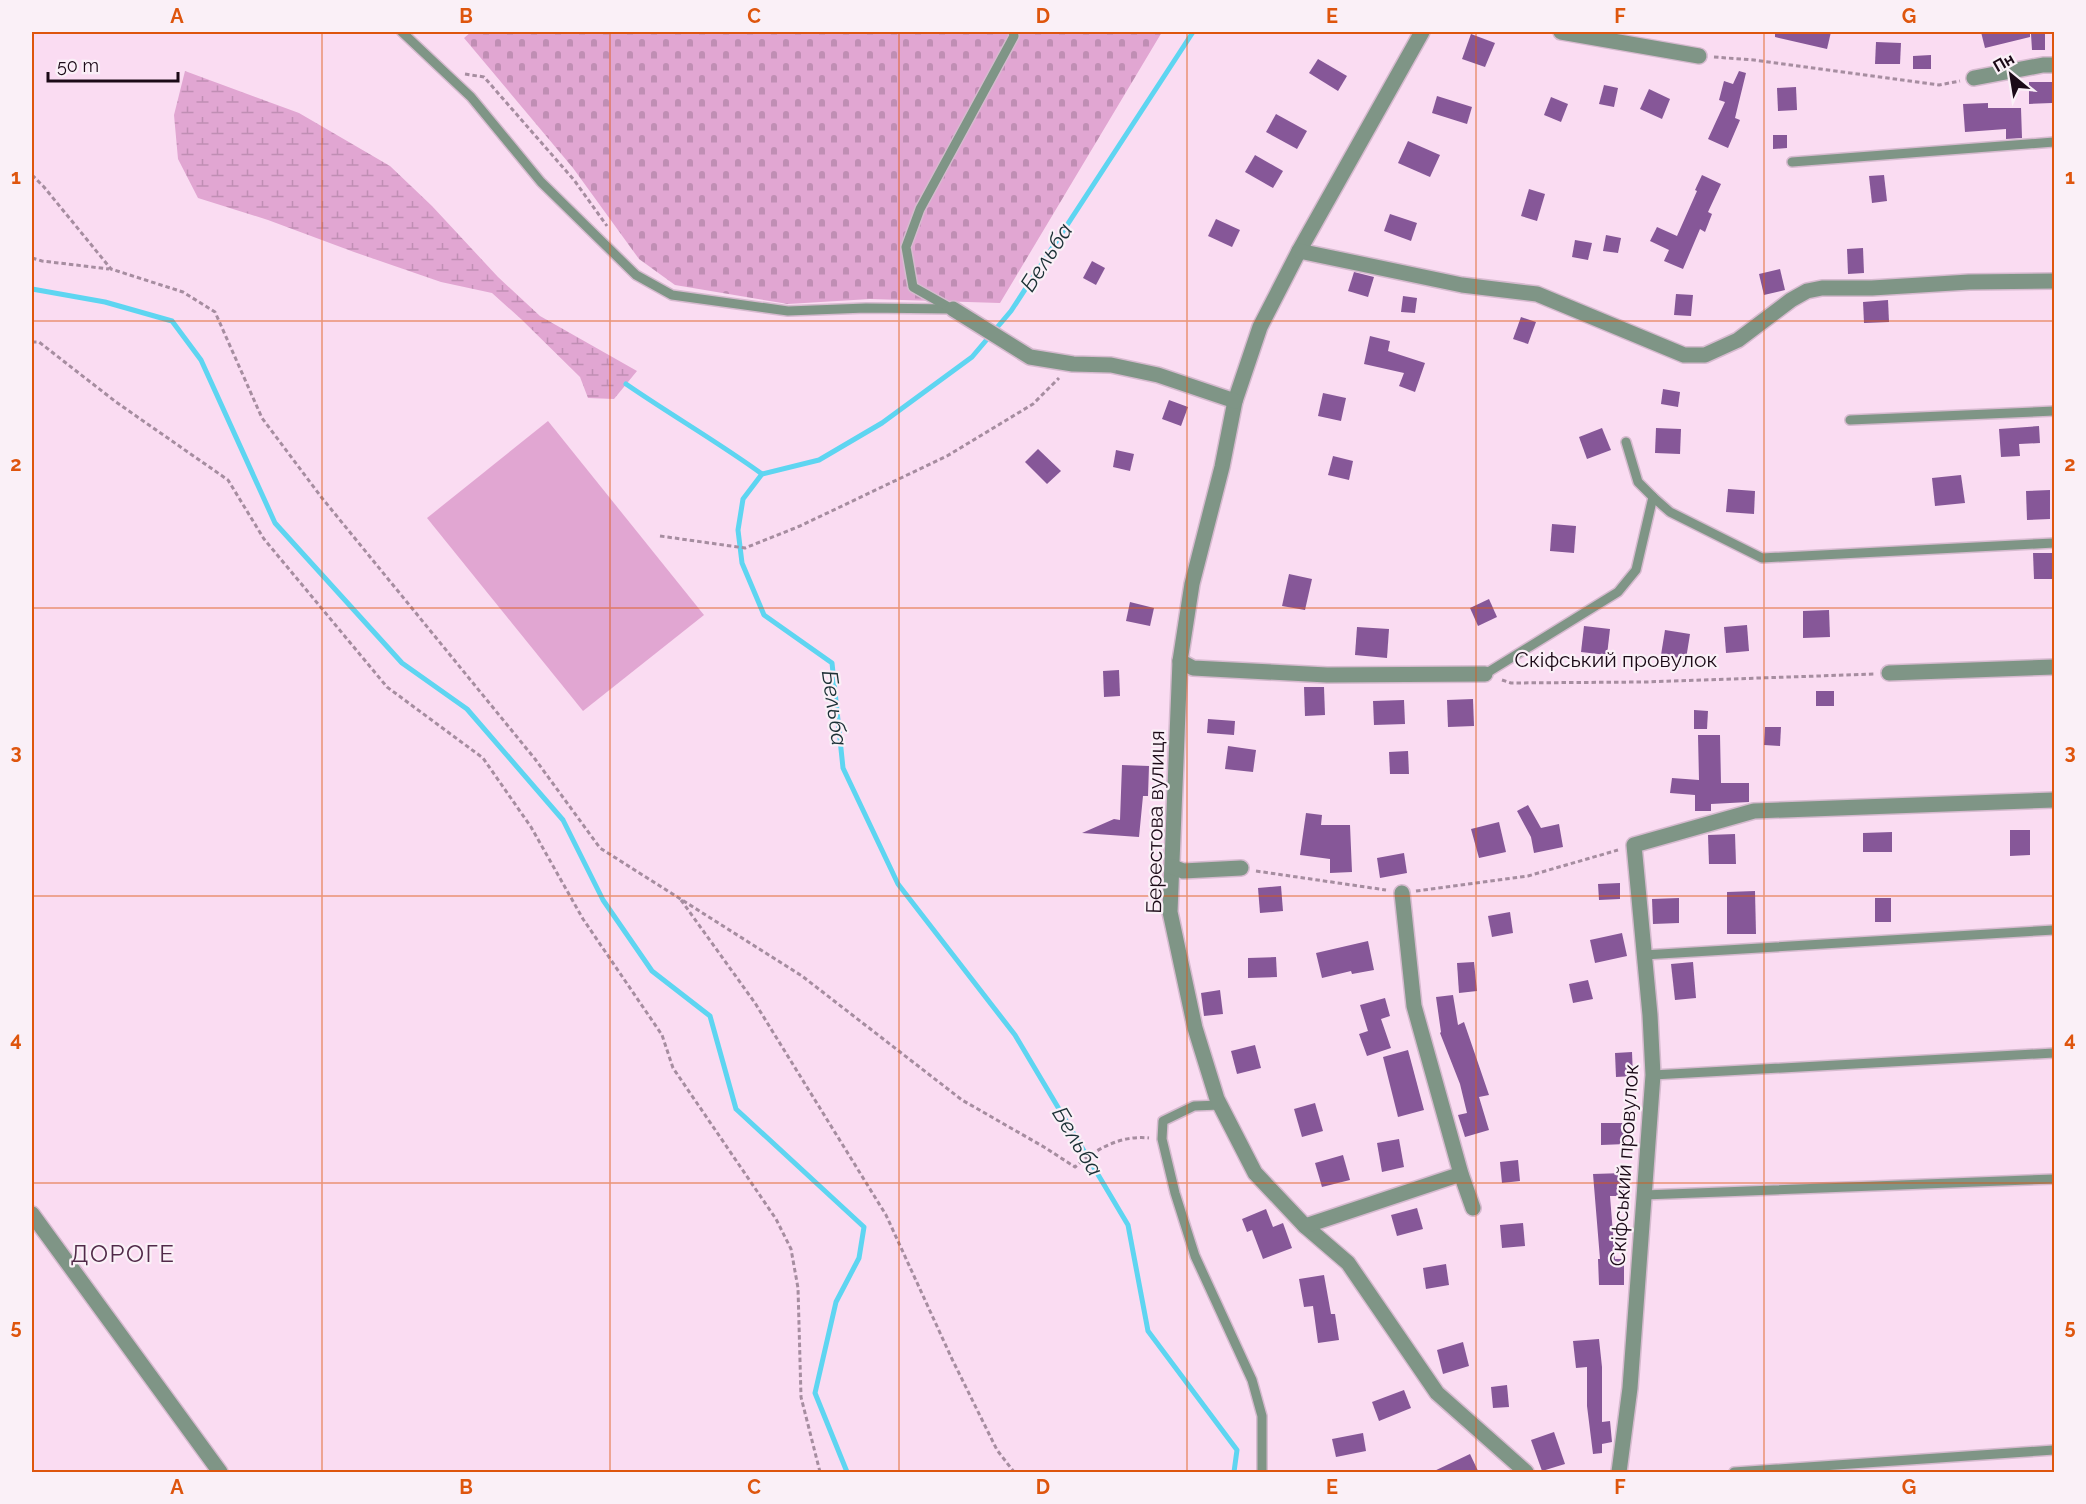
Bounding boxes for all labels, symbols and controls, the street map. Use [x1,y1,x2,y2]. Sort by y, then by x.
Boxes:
text: A [170,4,184,28]
text: B [459,4,473,28]
text: C [747,4,761,28]
text: D [1036,4,1050,28]
text: E [1326,4,1338,28]
text: F [1614,4,1626,28]
text: G [1902,4,1916,28]
scale bar [48,45,178,83]
north arrow [1981,45,2041,105]
text: Пн [1990,49,2018,76]
text: 50 m [57,55,99,76]
text: 1 [11,165,21,189]
text: 1 [2065,165,2075,189]
water label: Бельба [1014,218,1078,296]
text: 2 [10,452,22,476]
text: 2 [2064,452,2076,476]
street label: Скіфський провулок [1515,647,1718,672]
water label: Бельба [817,669,853,747]
street label: Берестова вулиця [1141,730,1169,914]
text: 3 [10,740,22,764]
text: 3 [2064,740,2076,764]
text: 4 [10,1027,22,1051]
text: 4 [2064,1027,2076,1051]
street label: Скіфський провулок [1604,1063,1644,1267]
water label: Бельба [1047,1102,1109,1180]
district label: ДОРОГЕ [71,1239,175,1268]
text: 5 [10,1315,22,1339]
text: 5 [2064,1315,2076,1339]
text: A [170,1475,184,1499]
text: B [459,1475,473,1499]
text: C [747,1475,761,1499]
text: D [1036,1475,1050,1499]
text: E [1326,1475,1338,1499]
text: F [1614,1475,1626,1499]
text: G [1902,1475,1916,1499]

